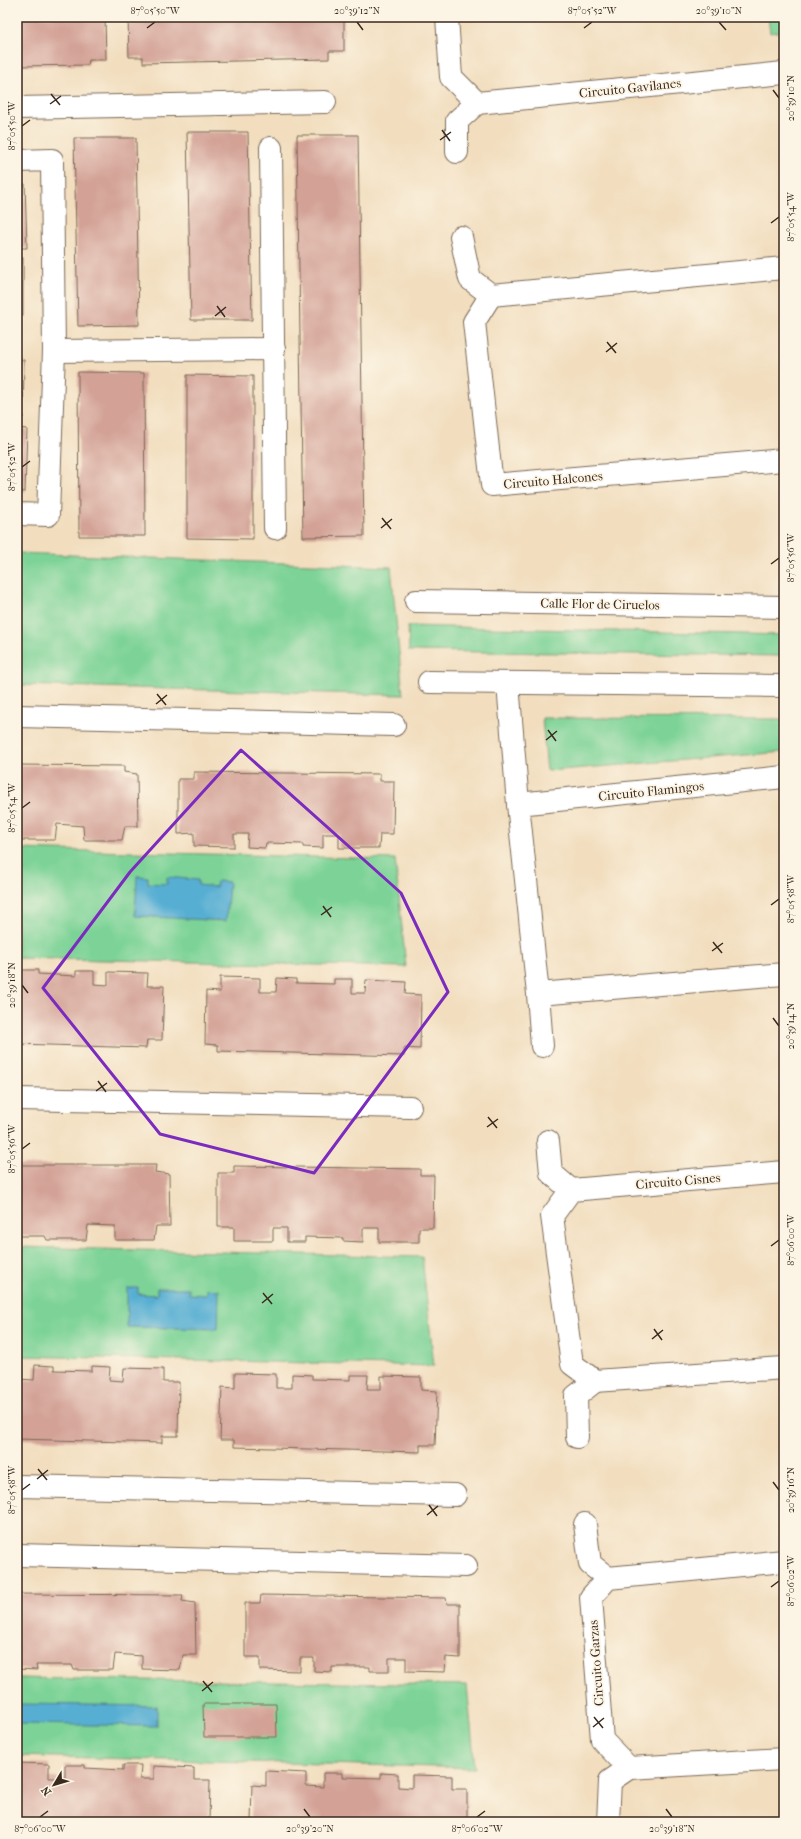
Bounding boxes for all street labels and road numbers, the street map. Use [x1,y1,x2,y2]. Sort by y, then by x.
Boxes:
street label: Circuito Gavilanes [578,75,682,101]
street label: Circuito Halcones [503,468,603,492]
street label: Calle Flor de Ciruelos [540,595,660,613]
street label: Circuito Flamingos [597,778,705,804]
street label: Circuito Cisnes [635,1170,721,1192]
street label: Circuito Garzas [585,1619,606,1707]

